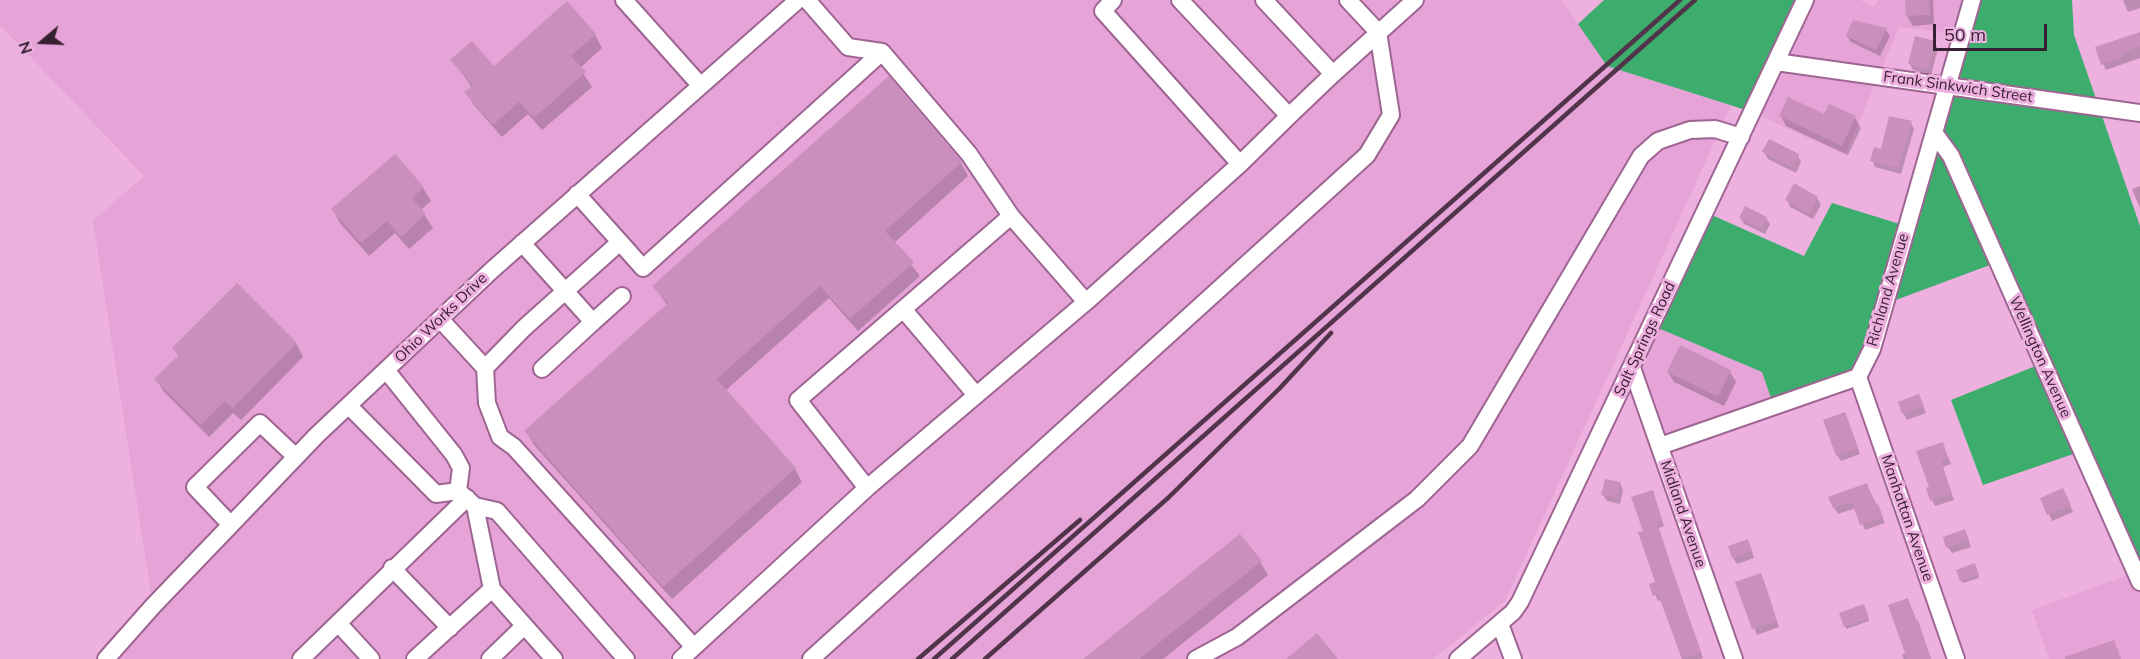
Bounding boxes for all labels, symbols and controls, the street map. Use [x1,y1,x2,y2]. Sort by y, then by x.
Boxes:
north arrow [12,12,72,72]
scale bar [1936,12,2050,50]
text: 50 m [1944,23,1986,46]
text: N [14,39,36,57]
street label: Frank Sinkwich Street [1882,68,2034,106]
street label: Richland Avenue [1863,231,1913,349]
street label: Ohio Works Drive [391,269,491,367]
street label: Salt Springs Road [1611,279,1679,399]
street label: Wellington Avenue [2005,293,2075,421]
street label: Manhattan Avenue [1877,452,1937,584]
street label: Midland Avenue [1656,458,1710,570]

